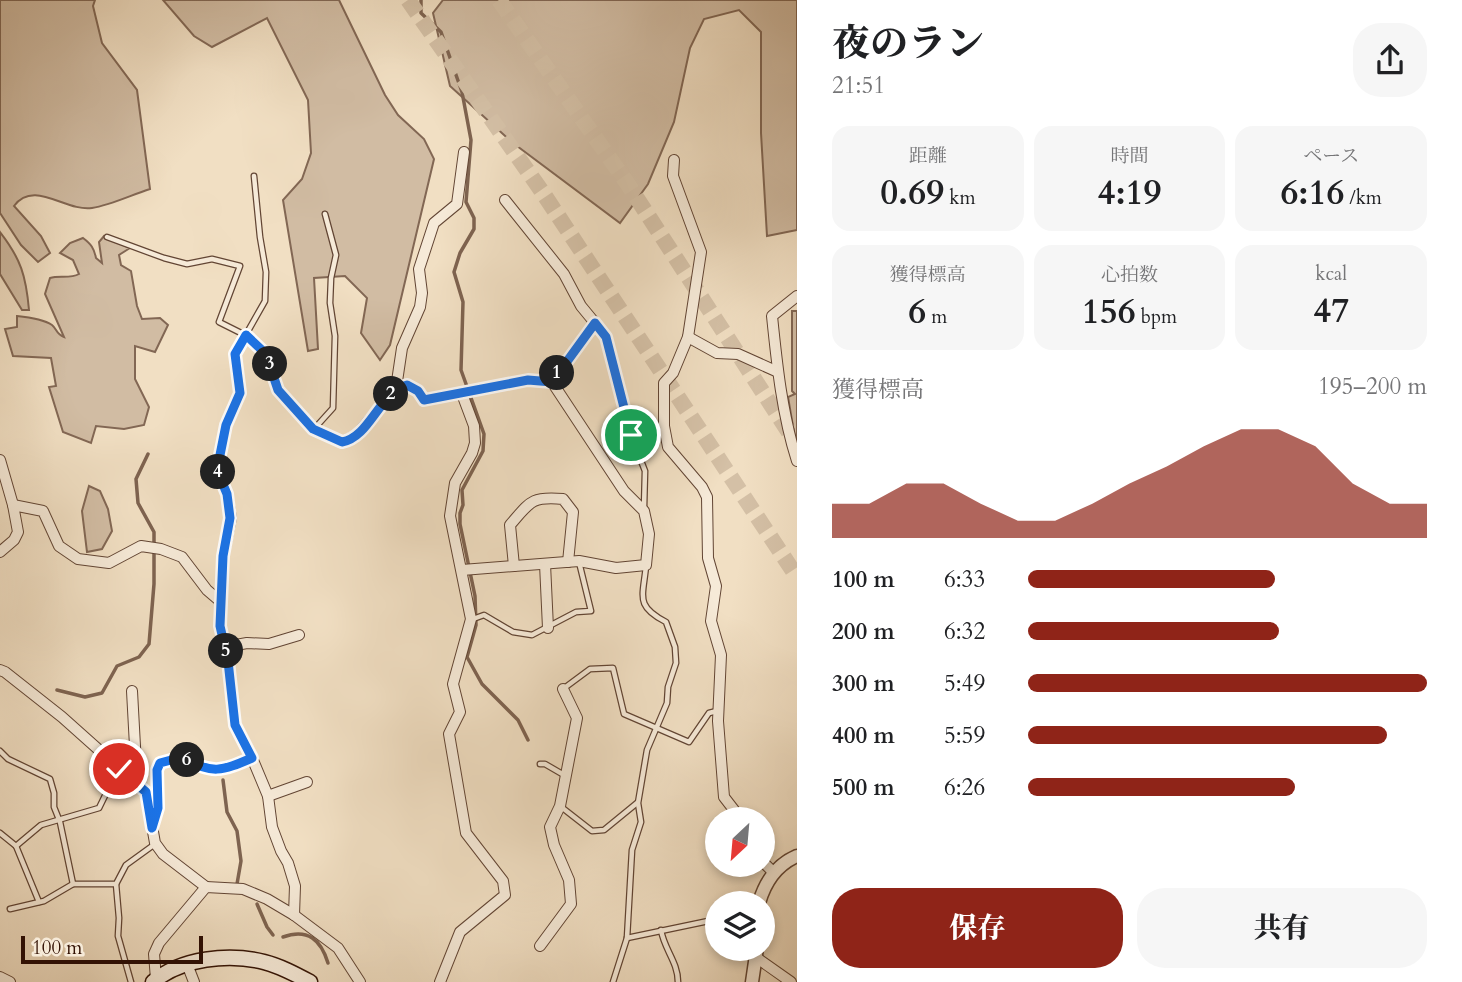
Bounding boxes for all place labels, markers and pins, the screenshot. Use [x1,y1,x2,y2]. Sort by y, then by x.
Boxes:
pin: 3 [252,346,288,382]
pin: 1 [540,356,574,390]
pin: 2 [374,376,408,412]
pin [601,405,661,465]
pin: 4 [200,454,235,490]
pin: 5 [208,634,244,668]
pin [89,739,149,799]
pin: 6 [170,742,204,778]

